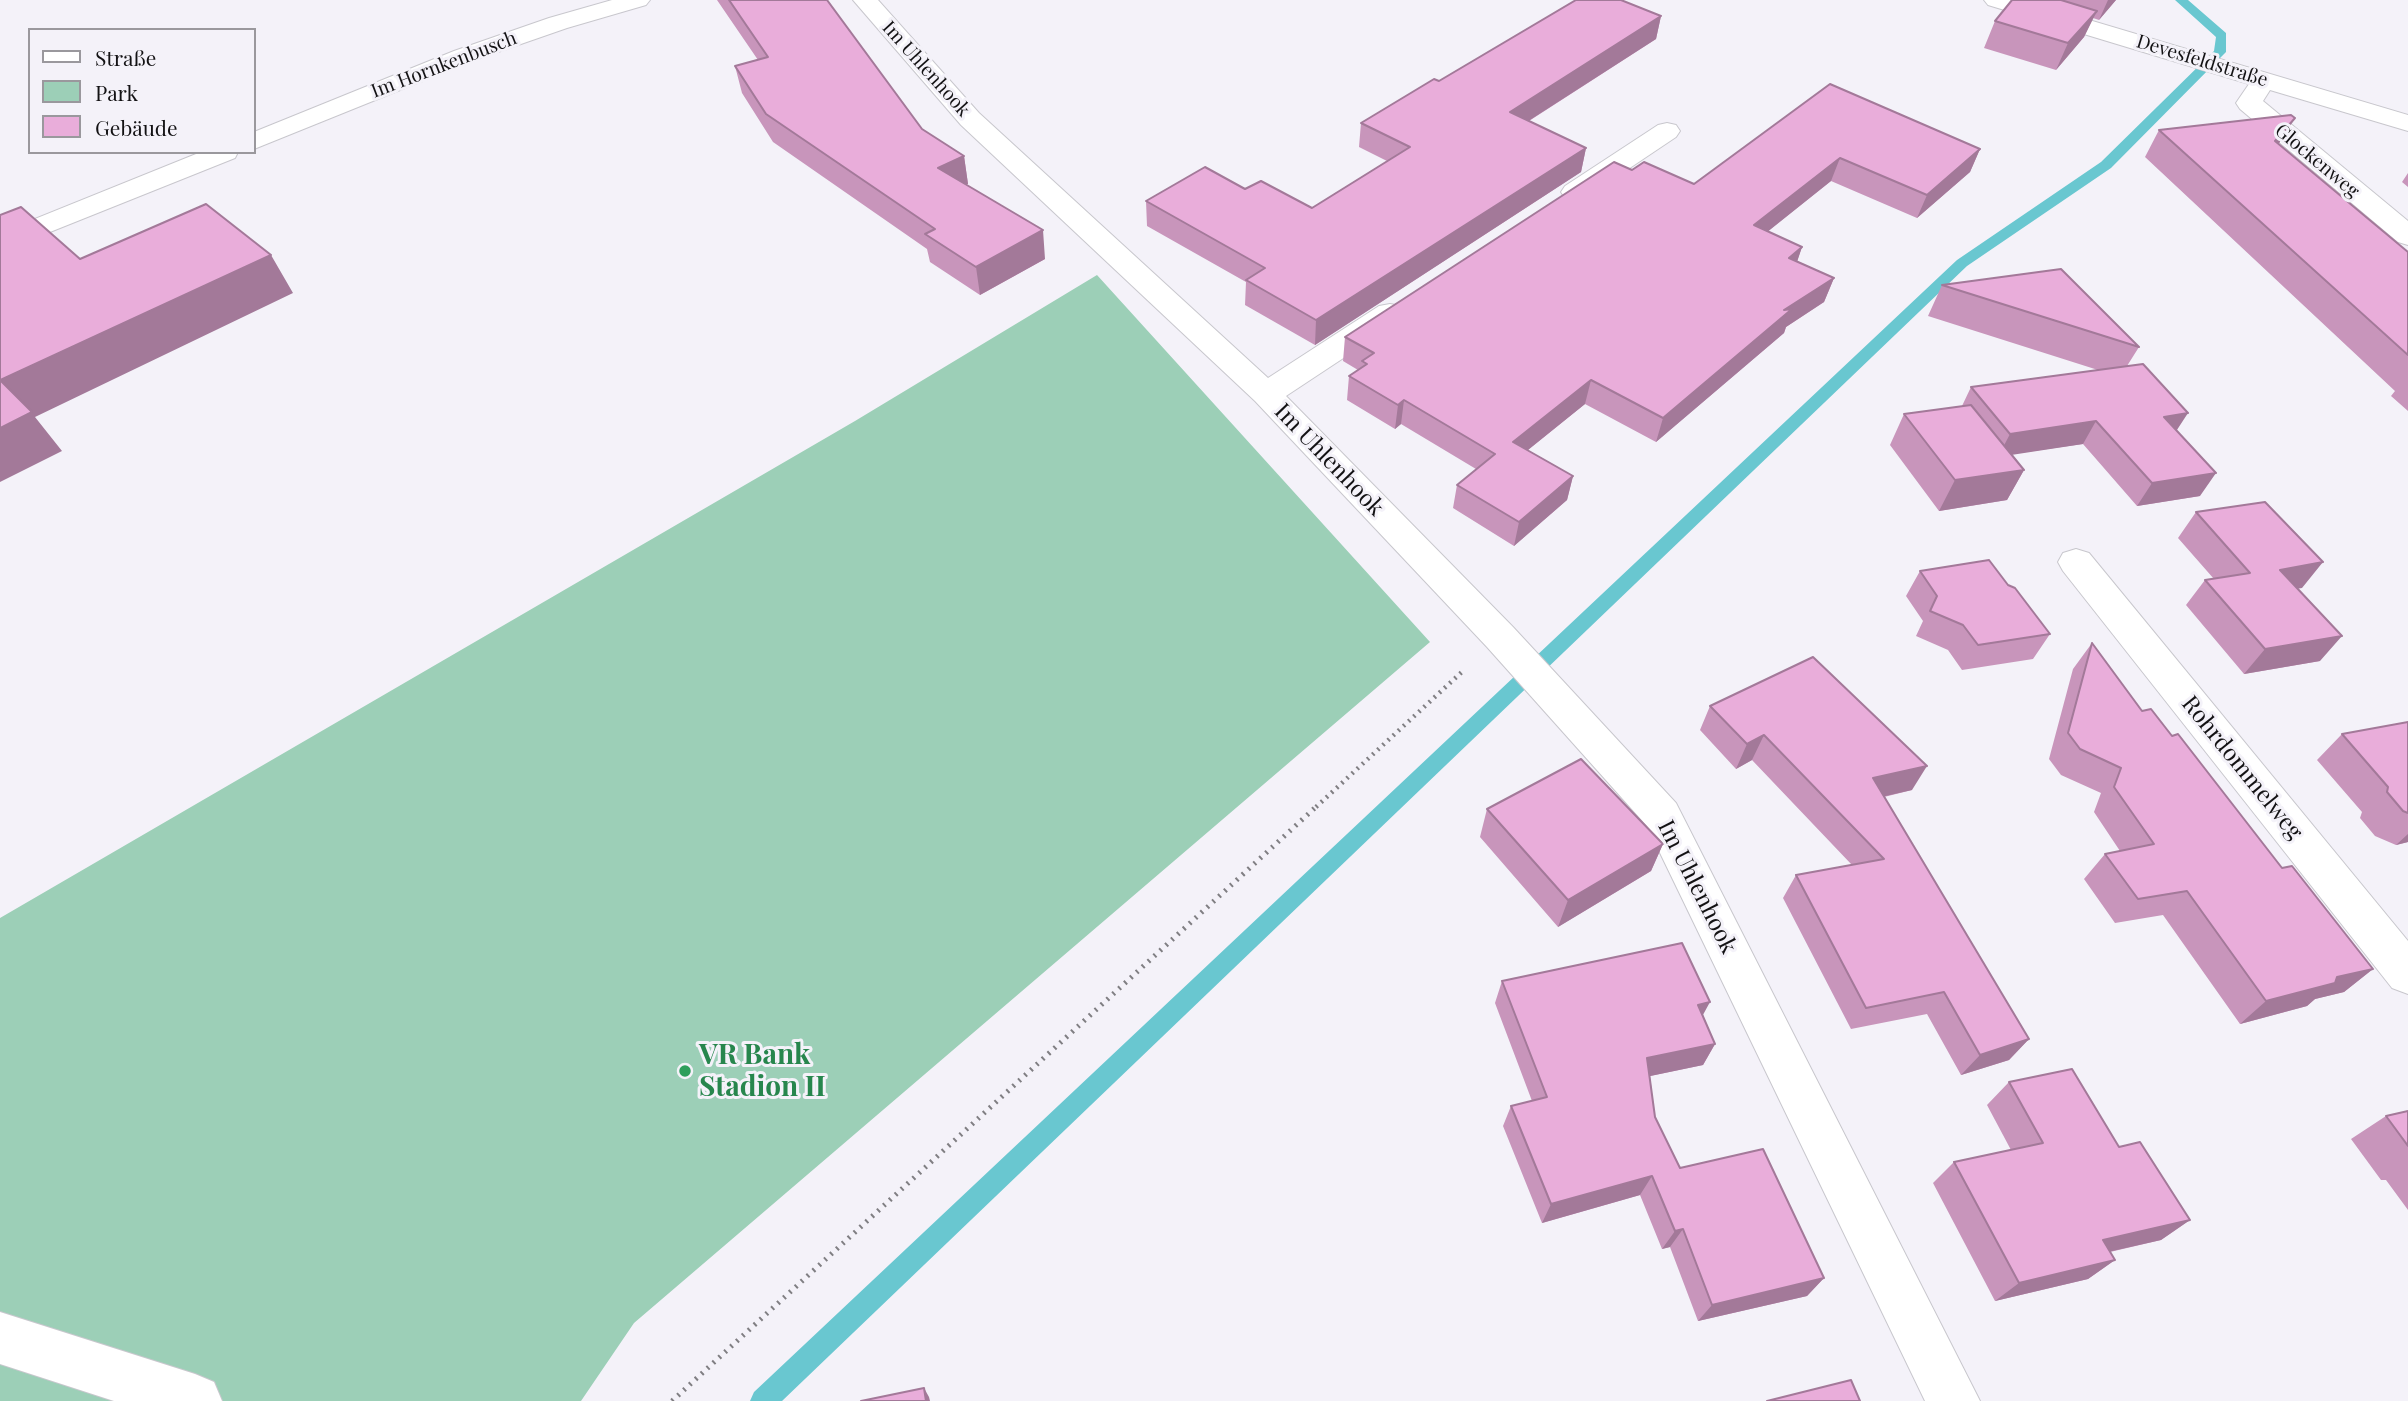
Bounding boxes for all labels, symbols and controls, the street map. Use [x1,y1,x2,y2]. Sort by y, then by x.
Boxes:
street label: Im Uhlenhook [877,17,975,121]
street label: Im Hornkenbusch [368,27,520,103]
legend [28,28,256,154]
street label: Devesfeldstraße [2134,30,2270,92]
text: Straße [95,43,156,71]
text: Park [95,78,138,106]
text: Gebäude [95,113,178,141]
street label: Glockenweg [2270,119,2364,203]
street label: Im Uhlenhook [1268,398,1390,522]
street label: Rohrdommelweg [2176,691,2308,845]
street label: Im Uhlenhook [1652,816,1742,958]
place label: VR Bank Stadion II [699,1038,826,1104]
marker: VR Bank Stadion II [677,1063,693,1079]

